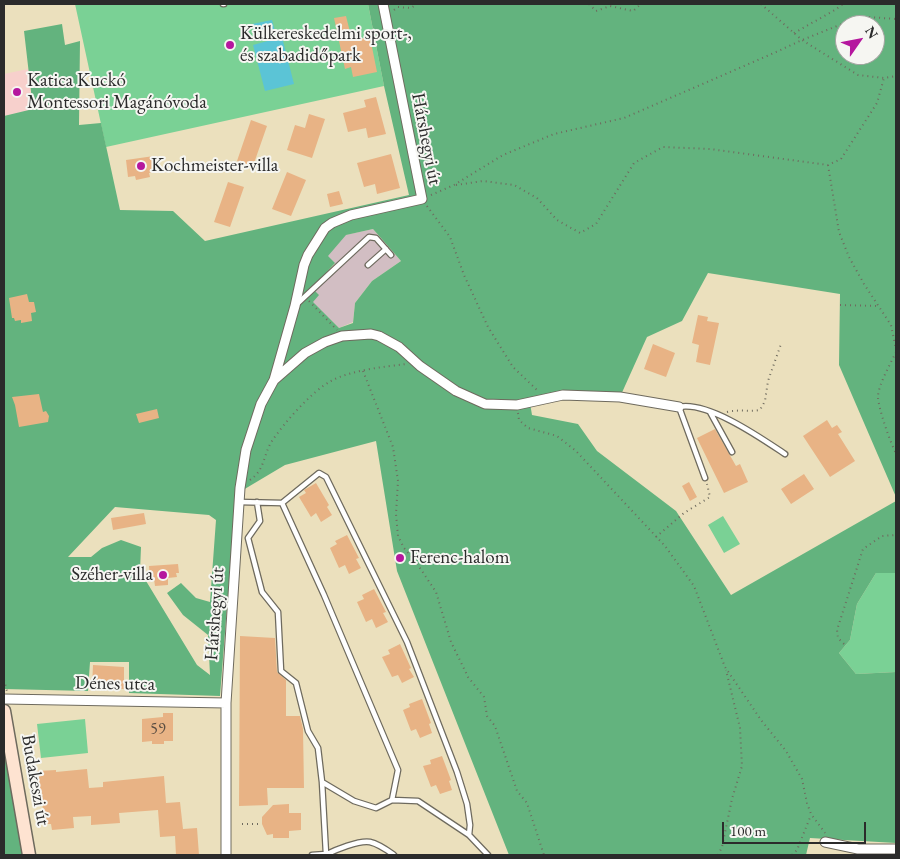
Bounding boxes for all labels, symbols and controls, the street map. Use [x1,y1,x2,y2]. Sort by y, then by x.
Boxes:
north arrow [835,15,885,65]
place label: Külkereskedelmi sport-, és szabadidőpark [240,23,412,67]
text: N [861,23,882,42]
marker: Külkereskedelmi sport-, és szabadidőpark [224,39,236,51]
place label: Katica Kuckó Montessori Magánóvoda [27,70,207,114]
marker: Katica Kuckó Montessori Magánóvoda [11,86,23,98]
street label: Hárshegyi út [406,91,446,187]
place label: Kochmeister-villa [151,155,278,177]
marker: Kochmeister-villa [135,160,147,172]
place label: Ferenc-halom [410,547,509,569]
marker: Ferenc-halom [394,552,406,564]
place label: Széher-villa [71,564,153,586]
street label: Hárshegyi út [200,566,230,662]
marker: Széher-villa [157,569,169,581]
street label: Dénes utca [75,672,155,696]
house number: 59 [150,720,166,740]
street label: Budakeszi út [16,733,54,827]
scale bar [725,812,869,844]
text: 100 m [730,821,766,840]

